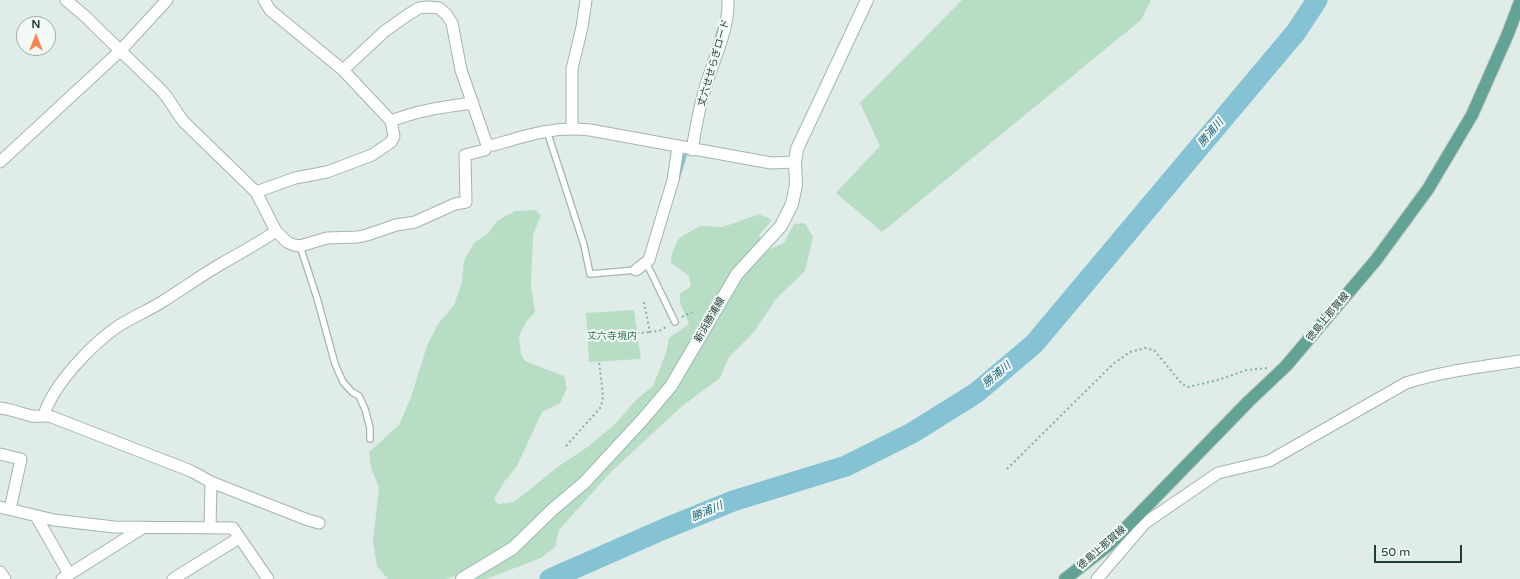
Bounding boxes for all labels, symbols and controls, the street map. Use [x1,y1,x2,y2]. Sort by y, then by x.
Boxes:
north arrow [16,16,56,56]
text: N [32,18,40,31]
street label: 丈六せせらぎロード [696,18,732,108]
water label: 勝浦川 [1195,116,1227,150]
street label: 徳島上那賀線 [1304,290,1352,344]
street label: 新浜勝浦線 [692,295,728,345]
park label: 丈六寺境内 [587,330,637,342]
water label: 勝浦川 [980,359,1014,391]
water label: 勝浦川 [689,499,725,525]
street label: 徳島上那賀線 [1075,524,1129,572]
scale bar [1376,537,1464,563]
text: 50 m [1381,545,1410,559]

